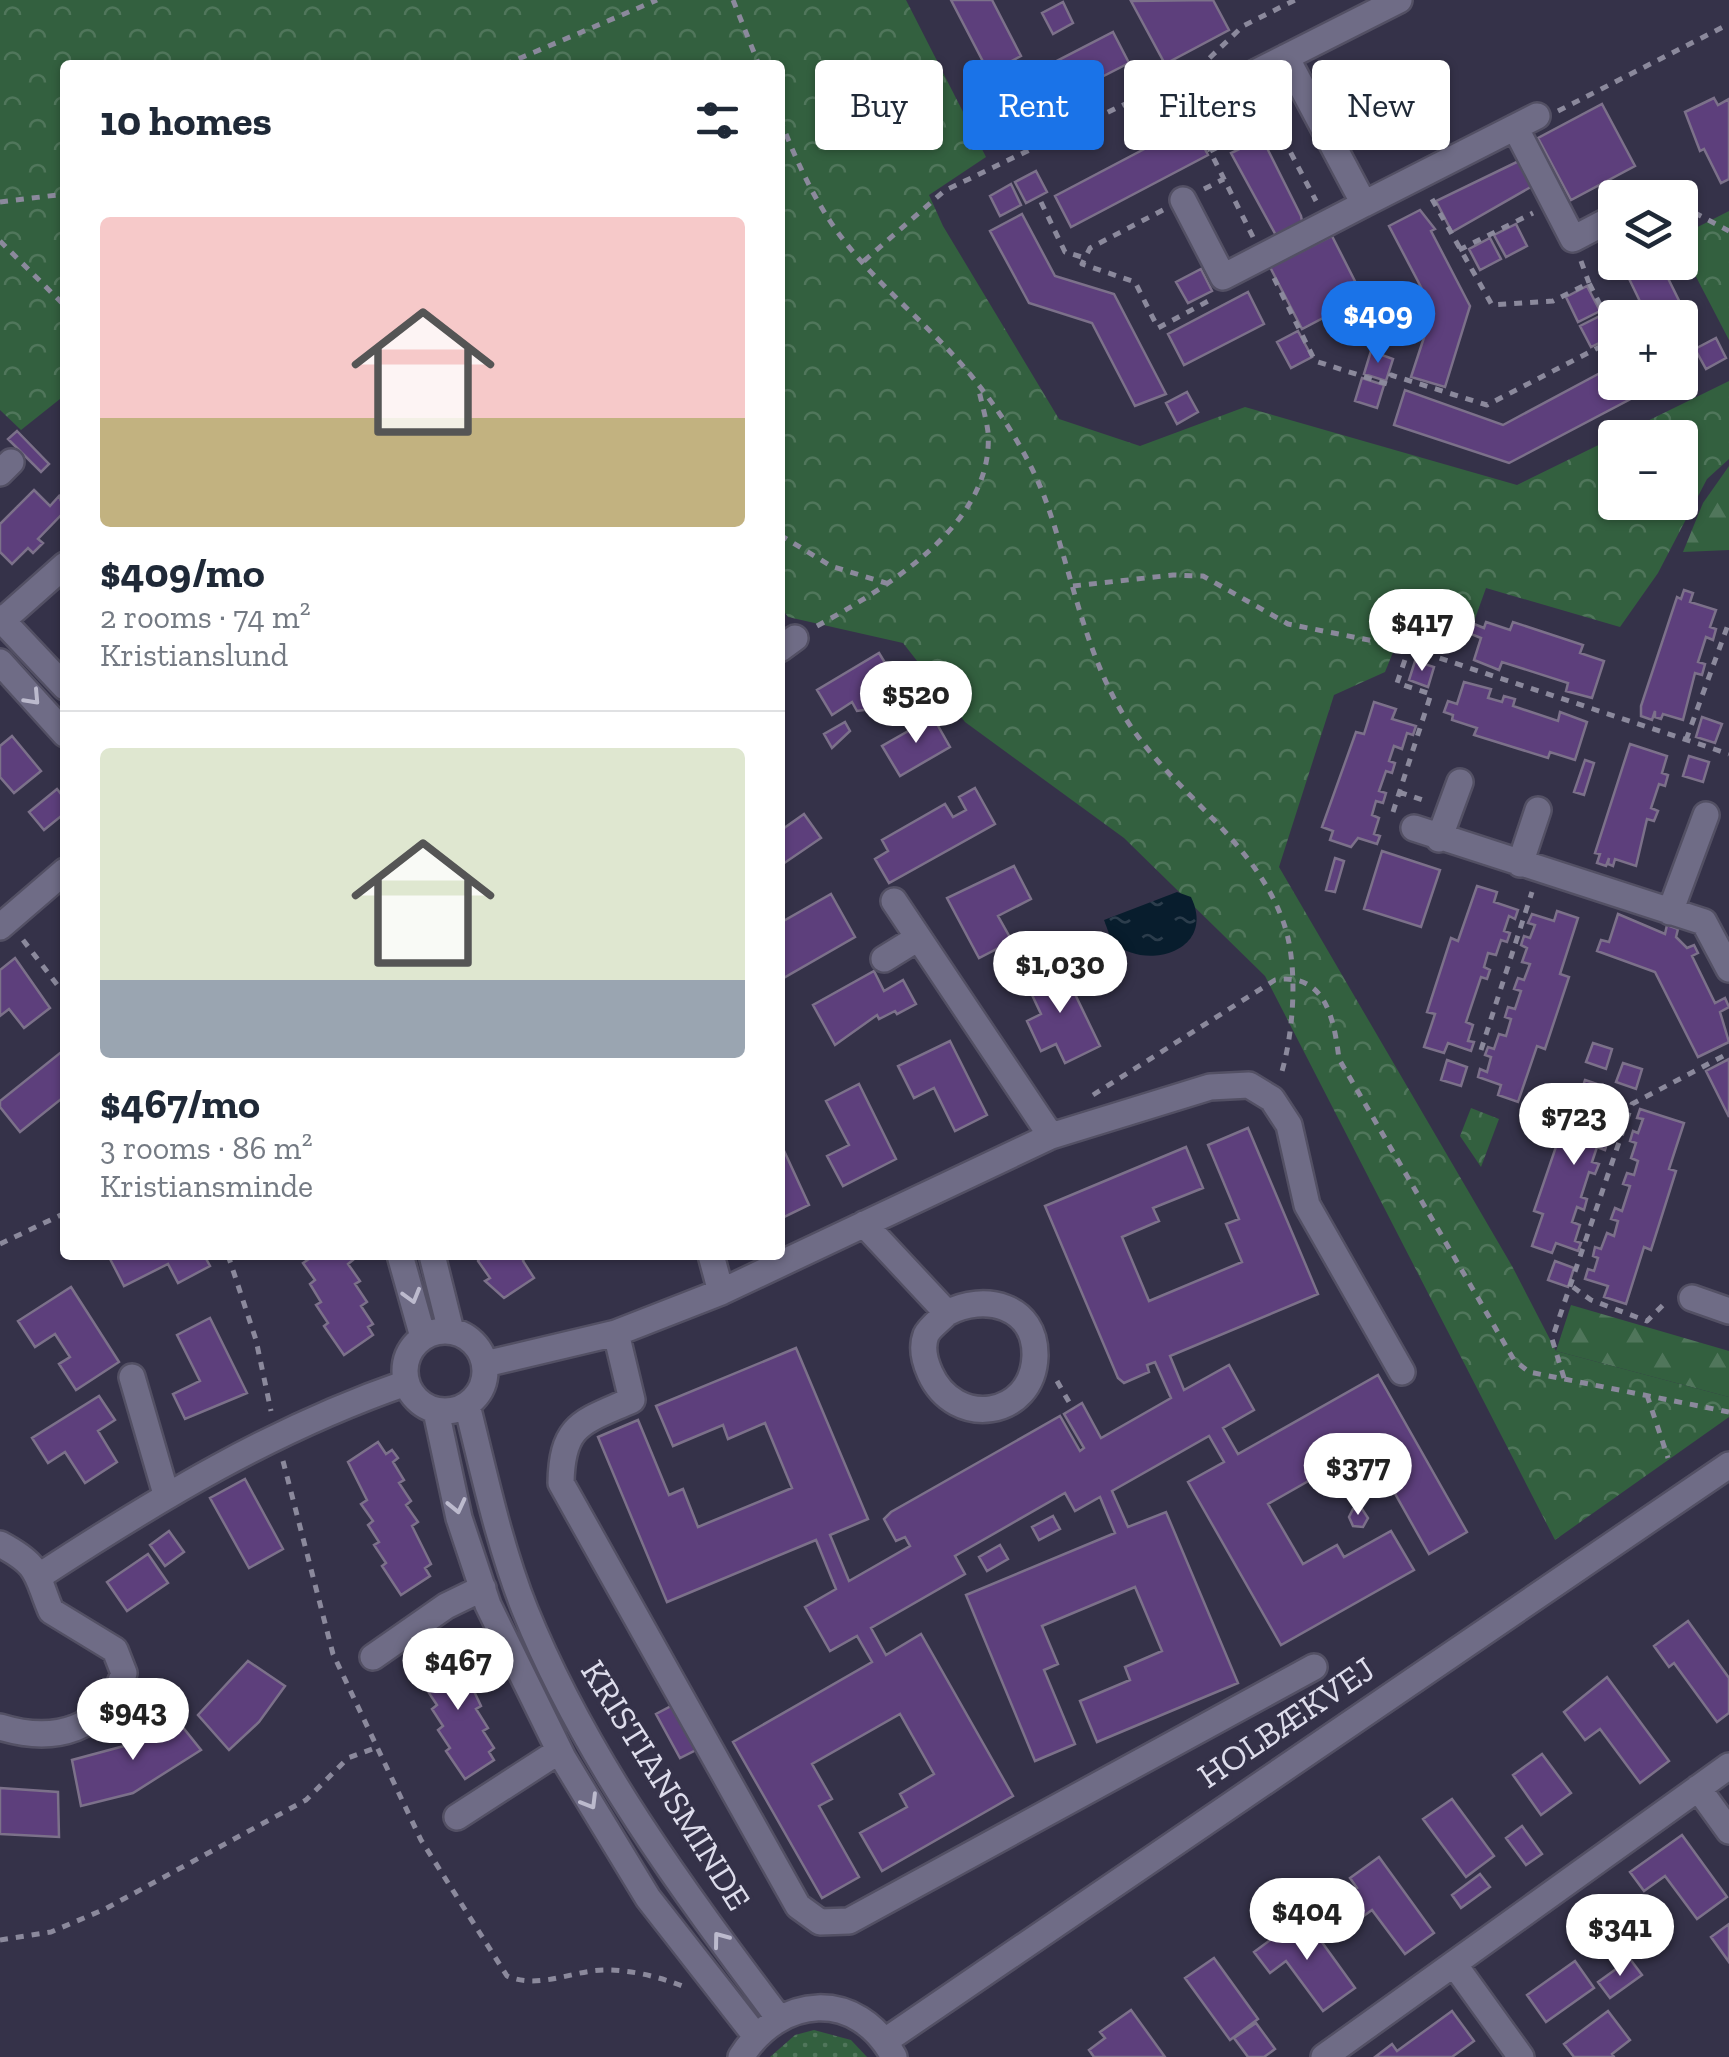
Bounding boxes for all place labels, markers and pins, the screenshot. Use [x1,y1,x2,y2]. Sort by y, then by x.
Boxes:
pin: $409 [1319,281,1437,366]
pin: $417 [1363,589,1481,674]
pin: $520 [857,661,975,746]
pin: $1,030 [979,931,1141,1016]
pin: $723 [1515,1083,1633,1168]
pin: $377 [1299,1433,1417,1518]
pin: $467 [399,1628,517,1713]
pin: $943 [74,1678,192,1763]
pin: $404 [1248,1878,1366,1963]
pin: $341 [1561,1894,1679,1979]

